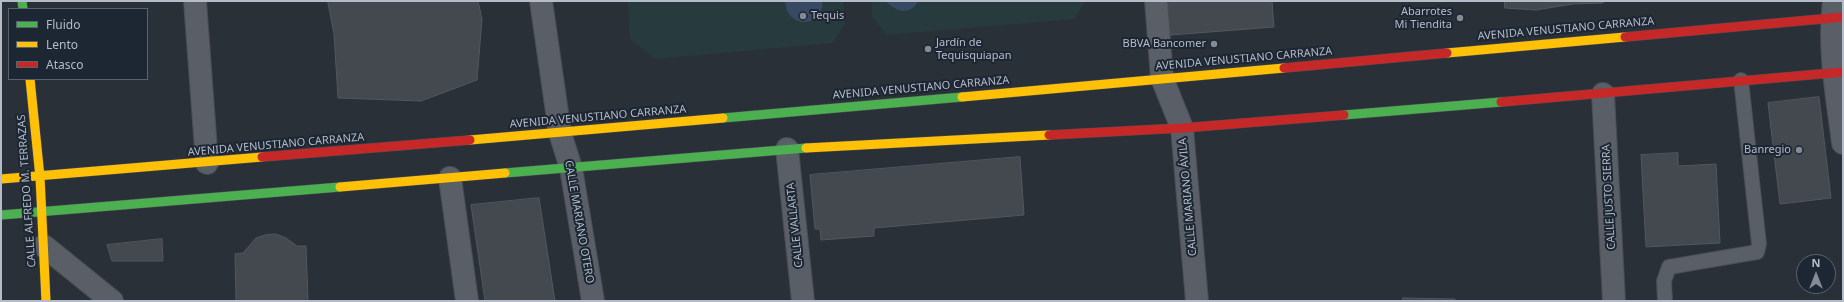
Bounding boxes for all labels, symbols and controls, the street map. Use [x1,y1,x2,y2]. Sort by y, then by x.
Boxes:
place label: Abarrotes Mi Tiendita [1395,5,1452,31]
legend [8,8,148,80]
place label: Tequis [811,9,844,23]
marker: Tequis [798,11,808,21]
marker: Abarrotes Mi Tiendita [1455,13,1465,23]
street label: AVENIDA VENUSTIANO CARRANZA [1477,15,1655,43]
text: Fluido [46,16,80,33]
text: Lento [46,36,78,53]
place label: Jardín de Tequisquiapan [936,36,1012,62]
place label: BBVA Bancomer [1123,37,1206,51]
marker: BBVA Bancomer [1209,39,1219,49]
marker: Jardín de Tequisquiapan [923,44,933,54]
street label: AVENIDA VENUSTIANO CARRANZA [1155,45,1333,73]
text: Atasco [46,56,84,73]
street label: AVENIDA VENUSTIANO CARRANZA [832,74,1010,102]
street label: AVENIDA VENUSTIANO CARRANZA [509,103,687,131]
street label: CALLE ALFREDO M. TERRAZAS [15,114,39,268]
street label: AVENIDA VENUSTIANO CARRANZA [187,131,365,159]
street label: CALLE MARIANO ÁVILA [1176,137,1200,257]
place label: Banregio [1744,143,1791,157]
street label: CALLE JUSTO SIERRA [1600,144,1618,250]
marker: Banregio [1794,145,1804,155]
street label: CALLE MARIANO OTERO [562,159,596,285]
street label: CALLE VALLARTA [784,182,806,268]
north arrow [1796,254,1836,294]
text: N [1812,255,1820,270]

